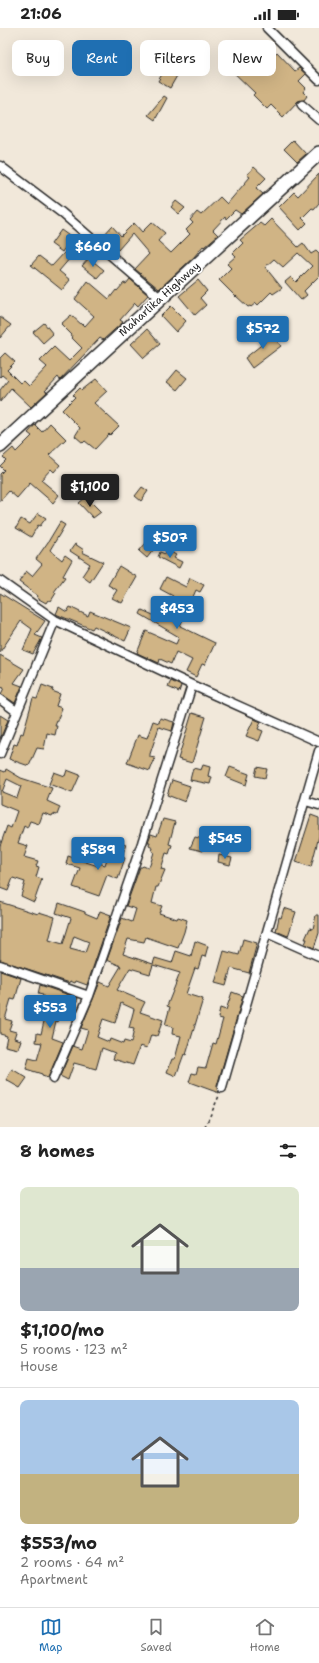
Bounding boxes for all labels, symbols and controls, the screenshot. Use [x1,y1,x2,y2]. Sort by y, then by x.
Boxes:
text: 21:06 [20,4,62,24]
chip: Buy [12,40,64,76]
chip: Rent [72,40,132,76]
chip: Filters [140,40,210,76]
chip: New [218,40,276,76]
pin: $660 [69,234,117,268]
text: $660 [75,238,111,255]
street label: Maharlika Highway [115,259,203,340]
pin: $572 [239,316,287,350]
text: $572 [246,320,280,337]
pin: $1,100 [57,474,123,508]
text: $1,100 [70,478,110,495]
pin: $507 [146,525,194,559]
text: $507 [153,529,188,546]
pin: $453 [153,596,201,630]
text: $453 [160,600,194,617]
pin: $545 [201,826,249,860]
text: $545 [208,830,242,847]
pin: $589 [74,837,122,871]
text: $589 [80,841,116,858]
pin: $553 [26,995,74,1029]
text: $553 [33,999,67,1016]
text: 8 homes [20,1140,95,1162]
icon: filters [277,1140,299,1162]
icon: home [124,1213,196,1285]
text: $1,100/mo [20,1319,104,1341]
text: 5 rooms · 123 m² [20,1341,128,1358]
text: House [20,1358,58,1375]
icon: home [124,1426,196,1498]
text: $553/mo [20,1532,97,1554]
text: 2 rooms · 64 m² [20,1554,124,1571]
text: Apartment [20,1571,88,1588]
tab: Map [39,1616,63,1655]
tab: Saved [141,1616,172,1655]
tab: Home [250,1616,280,1655]

